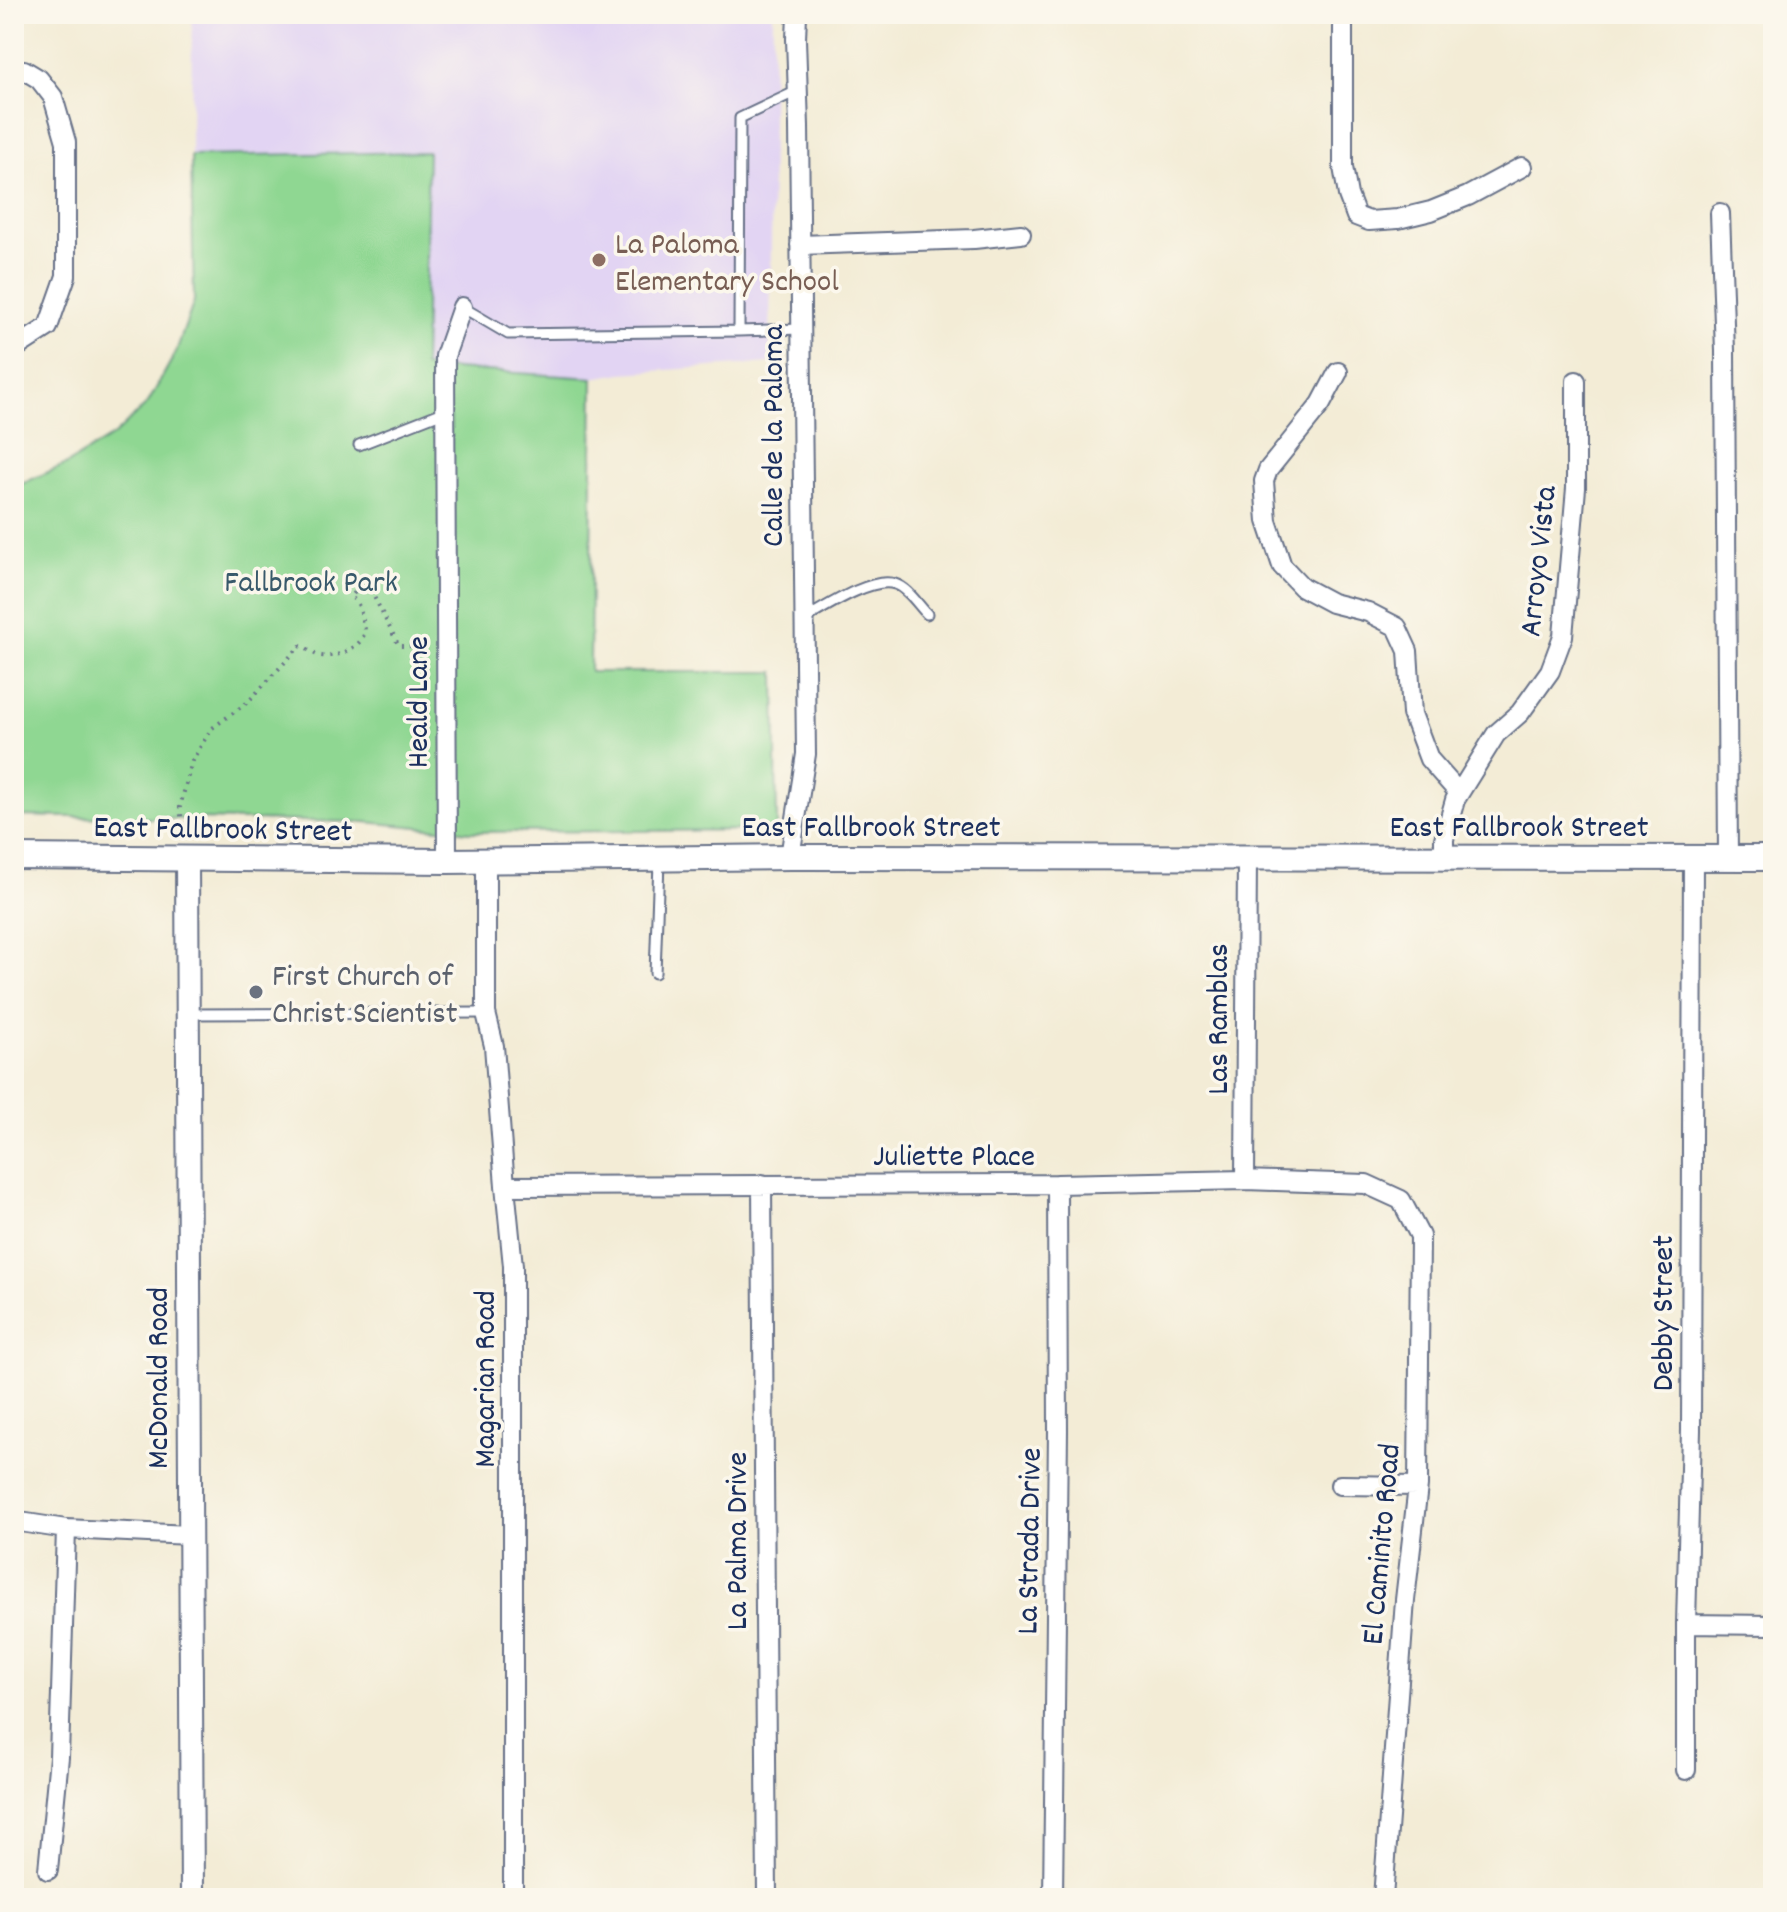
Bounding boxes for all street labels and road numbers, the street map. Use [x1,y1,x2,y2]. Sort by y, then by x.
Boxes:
street label: Calle de la Paloma [753,324,799,547]
street label: Arroyo Vista [1510,483,1572,639]
street label: Heald Lane [398,636,444,768]
street label: East Fallbrook Street [93,807,353,857]
street label: East Fallbrook Street [741,807,1001,853]
street label: East Fallbrook Street [1389,807,1649,853]
street label: Las Ramblas [1198,943,1244,1095]
street label: Juliette Place [873,1136,1035,1182]
street label: Debby Street [1643,1235,1689,1391]
street label: McDonald Road [138,1287,184,1469]
street label: Magarian Road [465,1290,511,1468]
street label: El Caminito Road [1352,1442,1416,1647]
street label: La Strada Drive [1007,1447,1057,1635]
street label: La Palma Drive [717,1452,763,1630]

